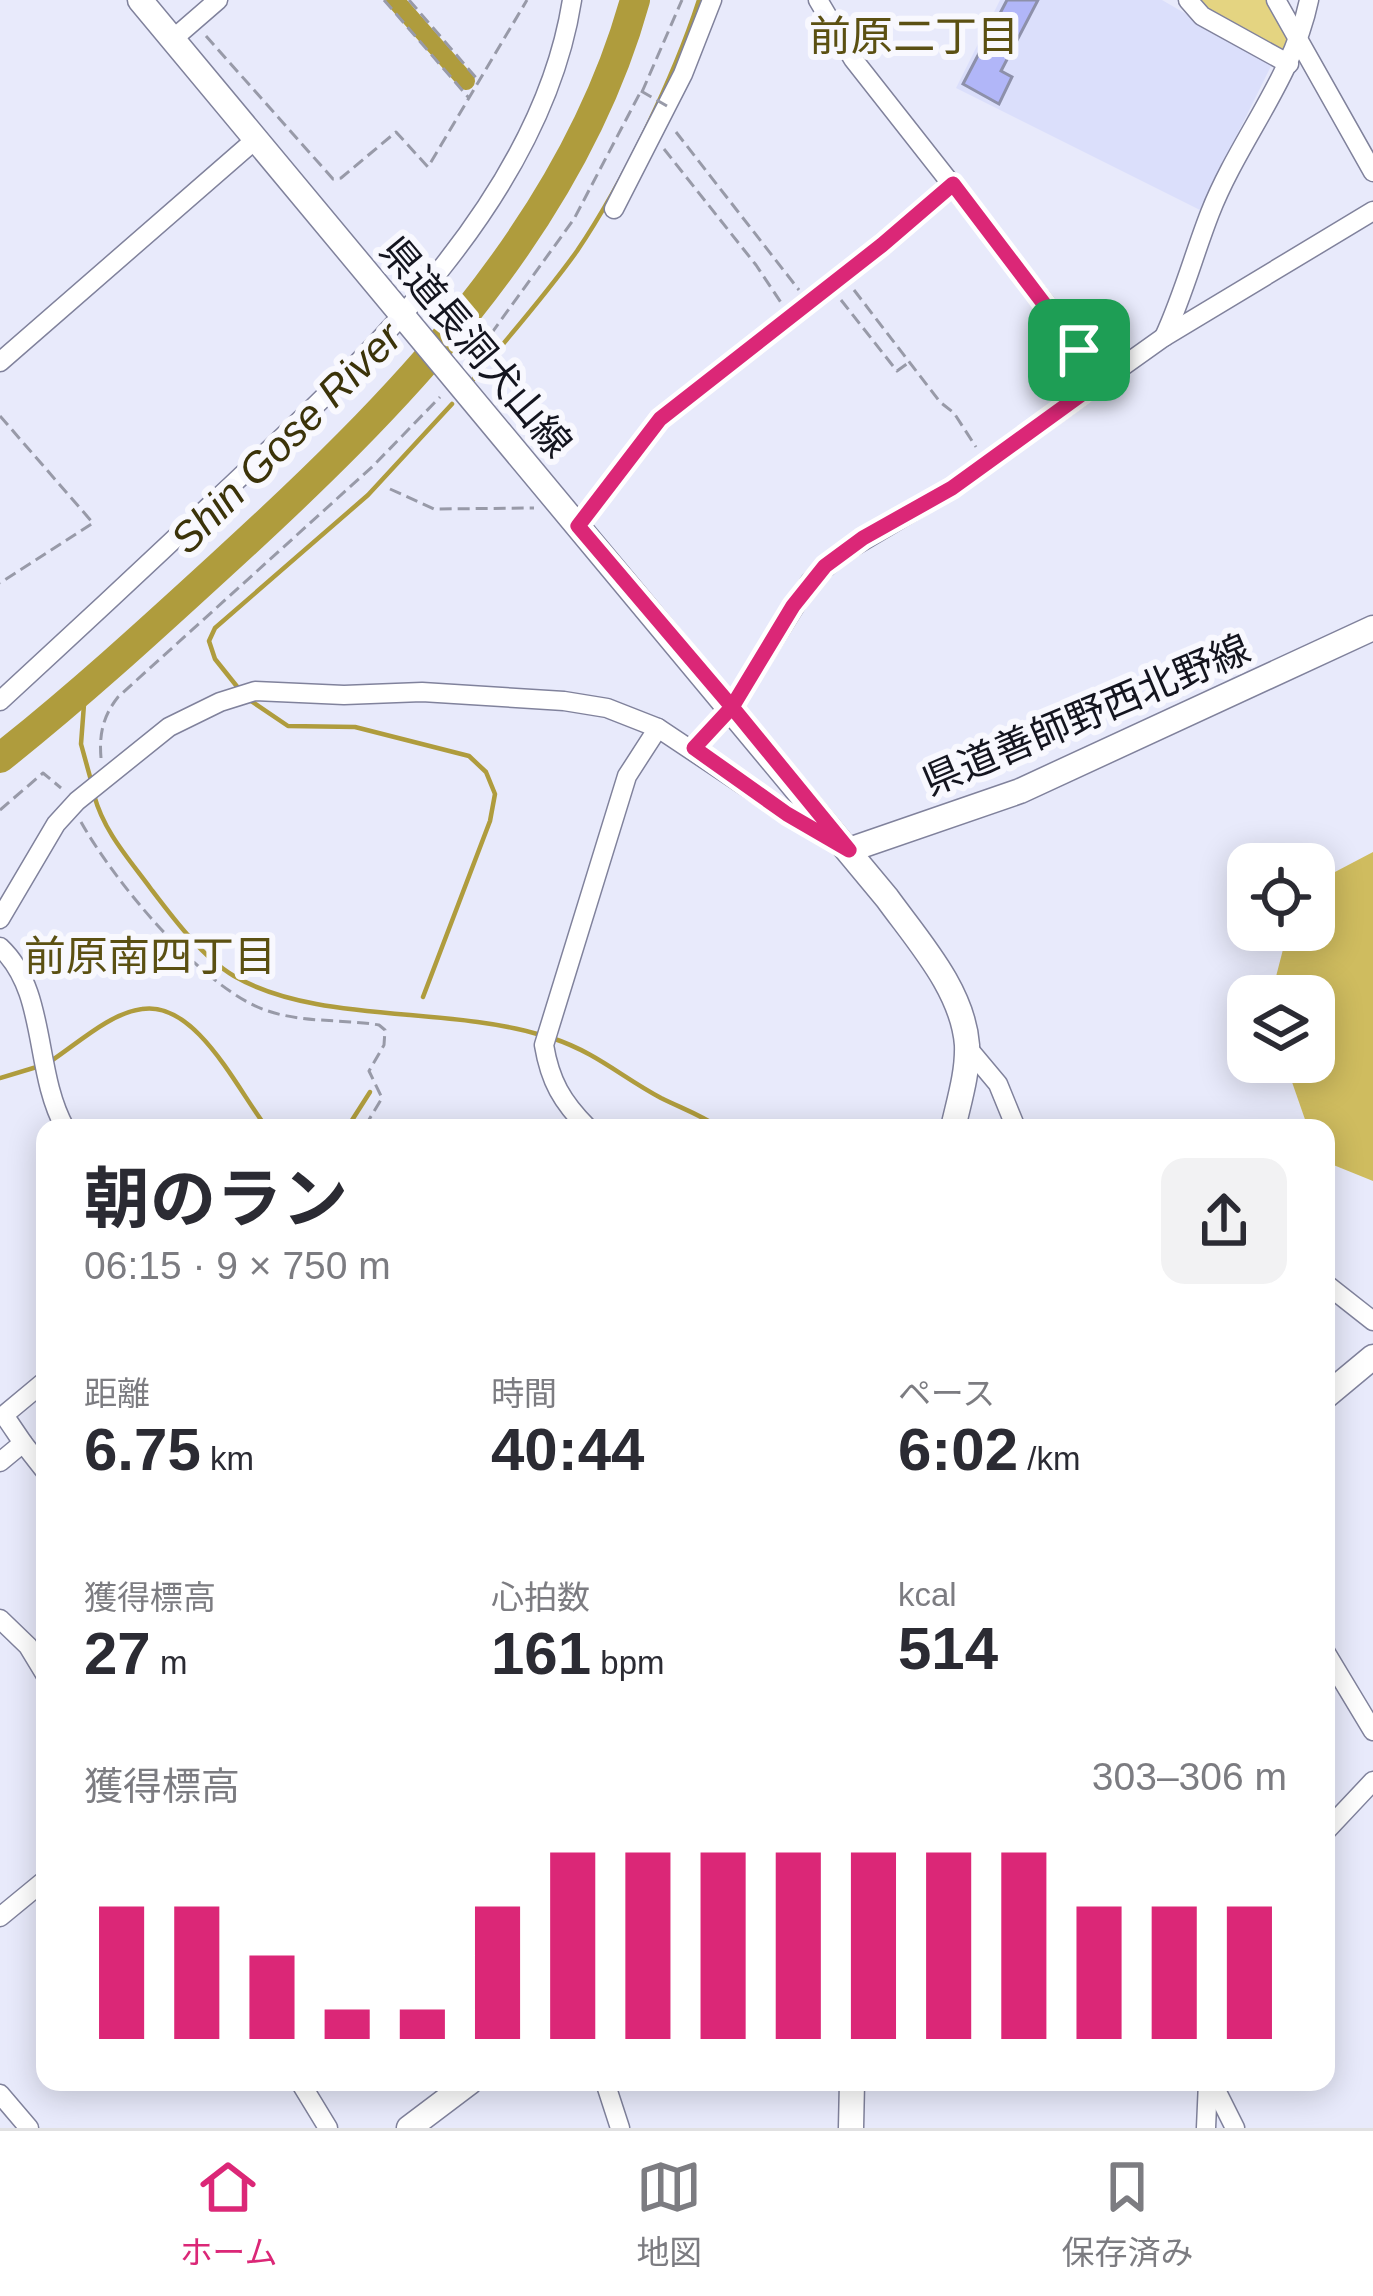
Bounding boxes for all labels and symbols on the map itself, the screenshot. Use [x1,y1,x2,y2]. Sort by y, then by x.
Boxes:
district label: 前原二丁目 [809,13,1019,60]
street label: 県道長洞犬山線 [372,229,580,465]
pin [1028,299,1130,401]
water label: Shin Gose River [161,312,412,563]
street label: 県道善師野西北野線 [916,627,1256,803]
district label: 前原南四丁目 [24,933,276,980]

